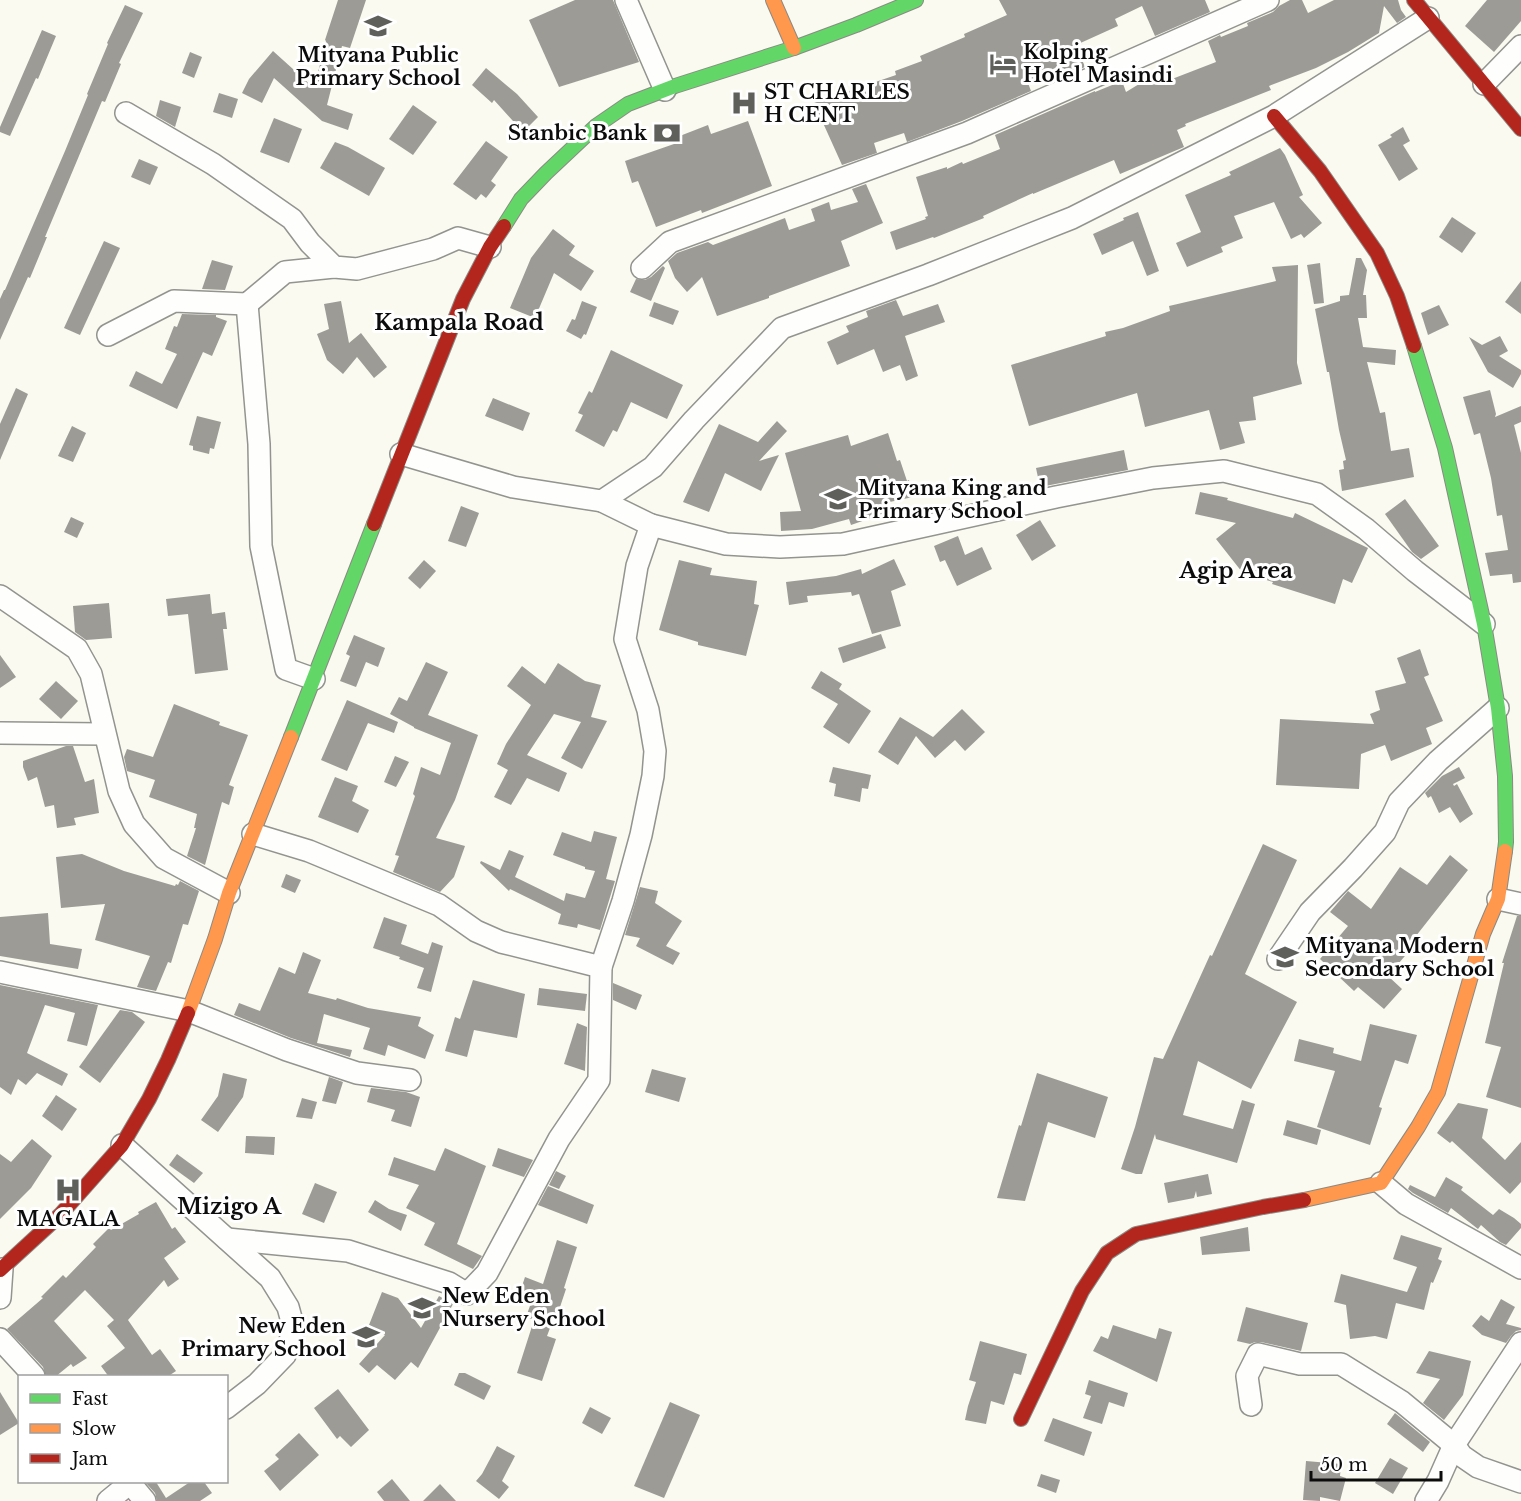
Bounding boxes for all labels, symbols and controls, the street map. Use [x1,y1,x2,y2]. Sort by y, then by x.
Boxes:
school or university icon: Mityana Public Primary School [363,11,393,41]
place label: Kolping Hotel Masindi [1023,40,1173,87]
place label: Mityana Public Primary School [295,43,461,90]
hotel icon: Kolping Hotel Masindi [988,49,1018,79]
place label: ST CHARLES H CENT [764,80,910,127]
hospital icon: ST CHARLES H CENT [729,88,759,118]
bank icon: Stanbic Bank [652,118,682,148]
place label: Stanbic Bank [508,121,648,145]
district label: Kampala Road [374,309,544,336]
place label: Mityana King and Primary School [858,476,1047,523]
school or university icon: Mityana King and Primary School [823,484,853,514]
district label: Agip Area [1178,557,1293,584]
place label: Mityana Modern Secondary School [1305,934,1494,981]
school or university icon: Mityana Modern Secondary School [1270,942,1300,972]
hospital icon: MAGALA [53,1175,83,1205]
district label: Mizigo A [177,1193,282,1220]
place label: MAGALA [16,1207,120,1231]
place label: New Eden Nursery School [442,1284,605,1331]
school or university icon: New Eden Nursery School [407,1293,437,1323]
place label: New Eden Primary School [181,1314,346,1361]
school or university icon: New Eden Primary School [351,1322,381,1352]
legend [18,1375,228,1483]
text: Fast [72,1388,109,1410]
text: Slow [72,1418,117,1440]
scale bar [1311,1444,1442,1482]
text: Jam [70,1448,108,1470]
text: 50 m [1320,1454,1368,1476]

